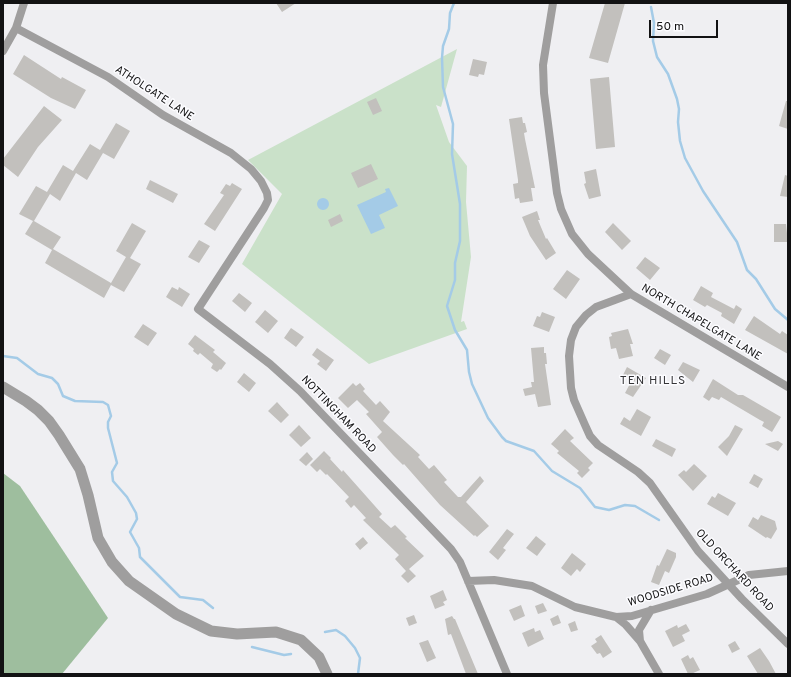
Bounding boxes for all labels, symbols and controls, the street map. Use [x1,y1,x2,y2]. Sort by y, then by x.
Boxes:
scale bar [651,12,720,38]
text: 50 m [656,19,684,35]
street label: ATHOLGATE LANE [112,64,196,124]
street label: NORTH CHAPELGATE LANE [639,282,763,364]
street label: NOTTINGHAM ROAD [298,374,378,456]
district label: TEN HILLS [620,375,686,389]
street label: OLD ORCHARD ROAD [692,527,776,615]
street label: WOODSIDE ROAD [627,572,715,610]

